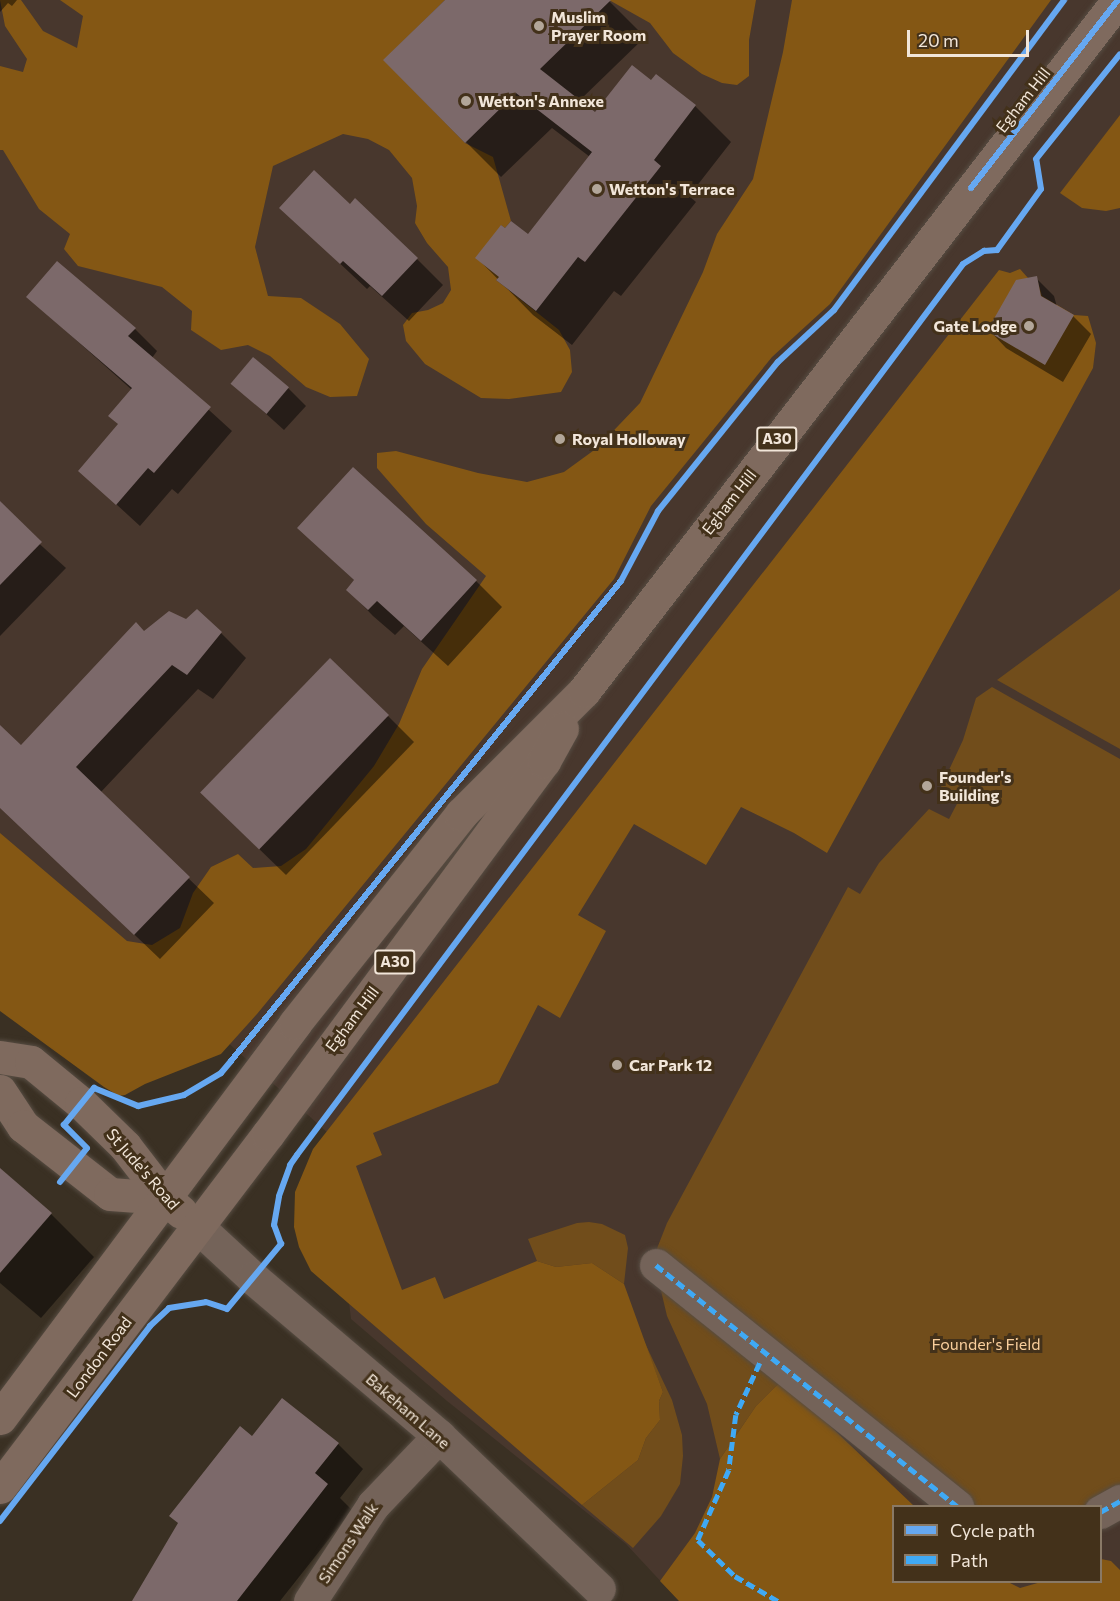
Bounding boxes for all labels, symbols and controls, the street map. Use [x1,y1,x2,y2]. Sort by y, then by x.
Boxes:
place label: Muslim Prayer Room [551,7,646,45]
scale bar [910,18,1032,56]
marker: Muslim Prayer Room [532,19,546,33]
text: 20 m [918,29,959,51]
street label: Egham Hill [992,64,1054,136]
place label: Wetton's Annexe [478,91,604,111]
marker: Wetton's Annexe [459,94,473,108]
place label: Wetton's Terrace [609,179,735,199]
marker: Wetton's Terrace [590,182,604,196]
place label: Gate Lodge [933,316,1017,336]
marker: Gate Lodge [1022,319,1036,333]
road number: A30 [756,427,798,451]
place label: Royal Holloway [572,429,686,449]
marker: Royal Holloway [553,432,567,446]
street label: Egham Hill [698,466,760,538]
place label: Founder's Building [939,767,1011,805]
marker: Founder's Building [920,779,934,793]
road number: A30 [374,950,416,974]
street label: Egham Hill [321,982,383,1056]
place label: Car Park 12 [629,1055,712,1075]
marker: Car Park 12 [610,1058,624,1072]
street label: St Jude's Road [103,1125,183,1213]
street label: London Road [62,1313,136,1401]
park label: Founder's Field [931,1334,1041,1354]
street label: Bakeham Lane [362,1369,454,1453]
street label: Simons Walk [314,1499,382,1587]
legend [892,1505,1102,1583]
text: Cycle path [950,1519,1035,1541]
text: Path [950,1549,988,1571]

